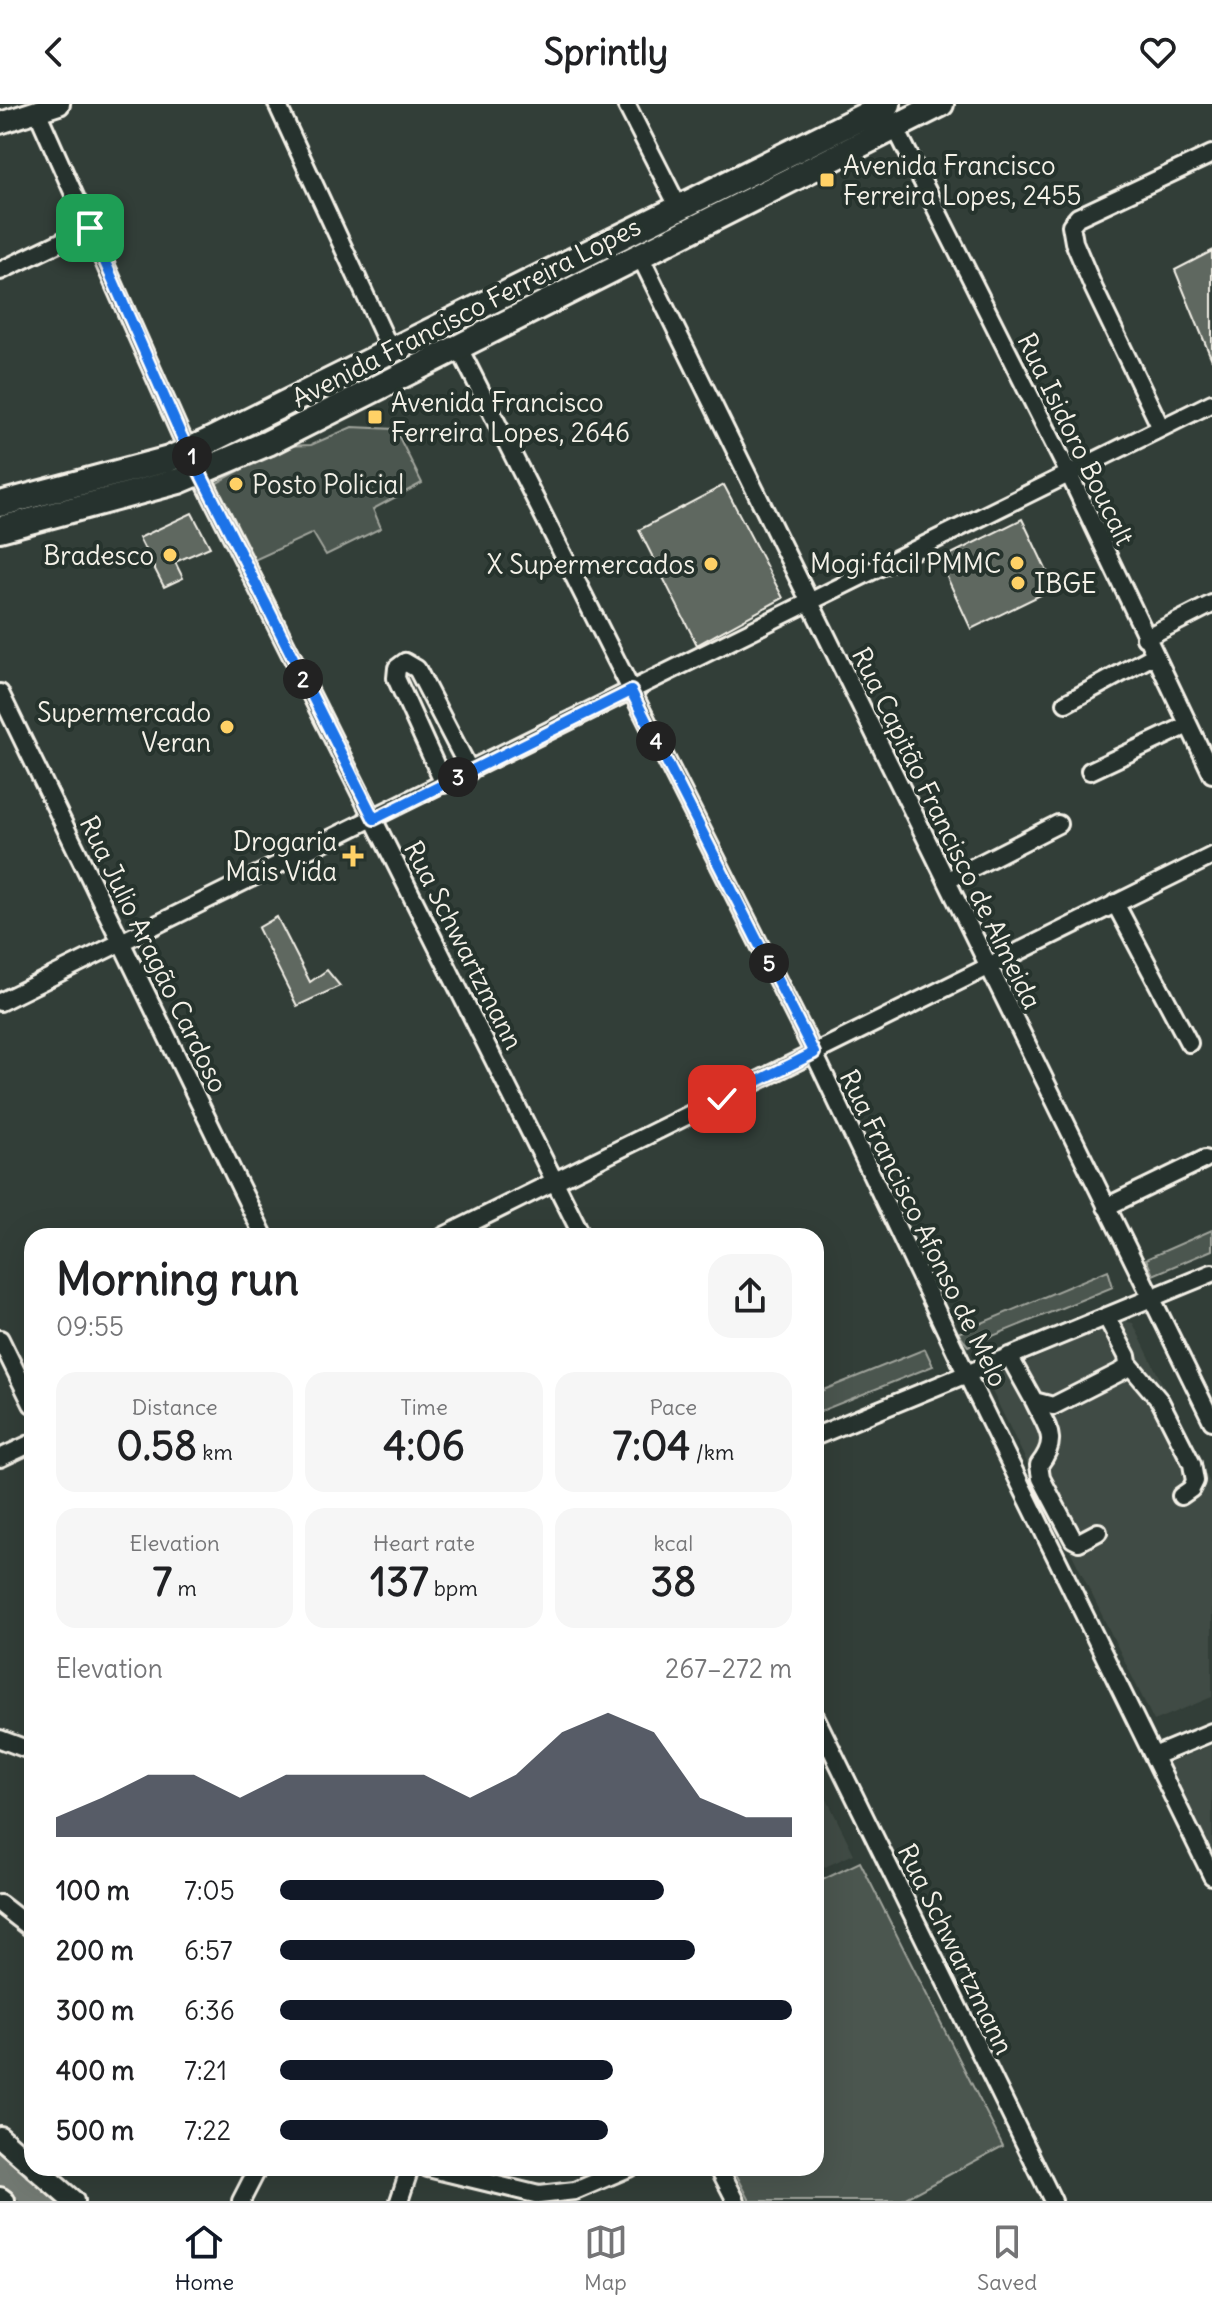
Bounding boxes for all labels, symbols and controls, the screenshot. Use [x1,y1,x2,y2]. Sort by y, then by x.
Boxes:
icon: back [32,30,76,74]
text: Sprintly [544,30,668,75]
icon: heart [1136,30,1180,74]
place label: Avenida Francisco Ferreira Lopes, 2455 [843,149,1081,212]
marker: Avenida Francisco Ferreira Lopes, 2455 [818,171,836,189]
pin [56,194,124,262]
icon: arrive [68,206,112,250]
street label: Avenida Francisco Ferreira Lopes [286,209,646,415]
street label: Rua Isidoro Boucalt [1010,328,1142,551]
place label: Avenida Francisco Ferreira Lopes, 2646 [391,386,630,449]
marker: Avenida Francisco Ferreira Lopes, 2646 [366,408,384,426]
pin: 1 [172,436,212,476]
text: 1 [188,442,196,470]
place label: Posto Policial [252,468,404,501]
marker: Posto Policial [227,475,245,493]
place label: Bradesco [43,539,154,572]
marker: Bradesco [161,546,179,564]
place label: Mogi fácil PMMC [810,547,1001,580]
place label: X Supermercados [487,548,695,581]
marker: Mogi fácil PMMC [1008,554,1026,572]
marker: X Supermercados [702,555,720,573]
place label: IBGE [1034,567,1096,600]
marker: IBGE [1009,574,1027,592]
street label: Rua Capitão Francisco de Almeida [845,642,1049,1014]
pin: 2 [283,659,323,699]
text: 2 [297,665,309,693]
place label: Supermercado Veran [37,696,211,759]
marker: Supermercado Veran [218,718,236,736]
pin: 4 [636,721,676,761]
text: 4 [650,727,662,755]
pin: 3 [438,757,478,797]
text: 3 [452,763,464,791]
street label: Rua Julio Aragão Cardoso [73,810,235,1098]
place label: Drogaria Mais Vida [225,825,337,888]
street label: Rua Schwartzmann [397,835,531,1055]
marker: Drogaria Mais Vida [344,847,362,865]
pin: 5 [749,943,789,983]
text: 5 [763,949,775,977]
street label: Rua Francisco Afonso de Melo [833,1064,1015,1392]
pin [688,1065,756,1133]
icon: check [700,1077,744,1121]
text: Morning run [56,1252,299,1307]
button: share [708,1254,792,1338]
text: 09:55 [56,1310,124,1343]
text: Distance [132,1393,218,1421]
text: Time [400,1393,448,1421]
text: Pace [649,1393,697,1421]
text: 0.58 [116,1421,197,1471]
text: 4:06 [383,1421,465,1471]
text: 7:04 [612,1421,690,1471]
text: km [197,1438,233,1466]
text: /km [690,1438,734,1466]
text: Elevation [130,1529,220,1557]
text: Heart rate [373,1529,475,1557]
text: kcal [654,1529,693,1557]
text: 7 [153,1557,172,1607]
text: 137 [370,1557,428,1607]
text: 38 [650,1557,696,1607]
text: m [172,1574,197,1602]
text: bpm [428,1574,478,1602]
text: Elevation [56,1652,163,1685]
text: 267–272 m [665,1652,792,1685]
street label: Rua Schwartzmann [891,1838,1021,2060]
text: 100 m [56,1874,130,1907]
text: 7:05 [184,1874,235,1907]
text: 200 m [56,1934,133,1967]
text: 6:57 [184,1934,233,1967]
text: 300 m [56,1994,134,2027]
text: 6:36 [184,1994,235,2027]
text: 400 m [56,2054,134,2087]
text: 7:21 [184,2054,227,2087]
text: 500 m [56,2114,134,2147]
text: 7:22 [184,2114,231,2147]
tab: Home [175,2220,234,2296]
tab: Map [584,2220,628,2296]
tab: Saved [977,2220,1037,2296]

